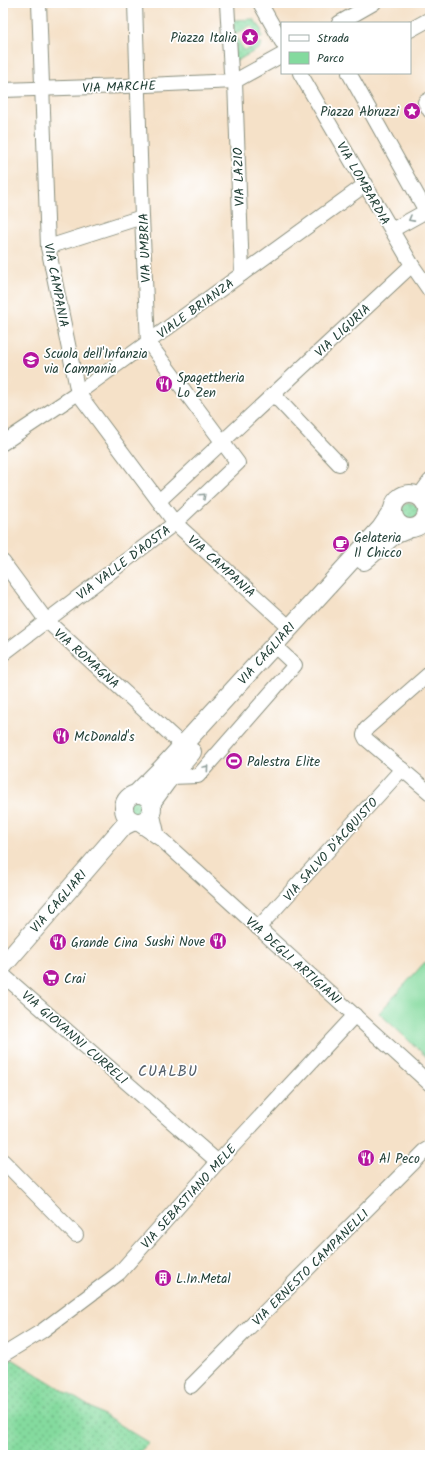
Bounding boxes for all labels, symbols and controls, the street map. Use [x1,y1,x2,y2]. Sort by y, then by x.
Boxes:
legend [281,22,411,74]
place icon: Piazza Italia [240,27,260,47]
place label: Piazza Italia [170,28,237,49]
text: Strada [317,29,350,48]
text: Parco [317,49,344,68]
street label: VIA MARCHE [82,76,157,99]
place icon: Piazza Abruzzi [402,101,422,121]
place label: Piazza Abruzzi [320,102,400,123]
street label: VIA LOMBARDIA [330,138,395,230]
street label: VIA LAZIO [228,147,251,207]
street label: VIA UMBRIA [134,213,157,283]
one-way arrow [408,215,415,222]
street label: VIA CAMPANIA [37,241,74,329]
street label: VIALE BRIANZA [153,274,239,345]
street label: VIA LIGURIA [310,299,376,363]
place label: Scuola dell'Infanzia via Campania [44,344,148,380]
school or university icon: Scuola dell'Infanzia via Campania [21,350,41,370]
place label: Spagettheria Lo Zen [177,368,245,404]
restaurant icon: Spagettheria Lo Zen [154,374,174,394]
one-way arrow [198,493,206,501]
street label: VIA VALLE D'AOSTA [72,521,176,606]
place label: Gelateria Il Chicco [354,528,402,564]
street label: VIA CAMPANIA [182,531,260,604]
cafe icon: Gelateria Il Chicco [331,534,351,554]
street label: VIA CAGLIARI [233,618,301,690]
street label: VIA ROMAGNA [48,624,124,695]
restaurant icon: McDonald's [51,726,71,746]
place label: McDonald's [74,727,135,748]
sports icon: Palestra Elite [224,751,244,771]
place label: Palestra Elite [247,752,320,773]
one-way arrow [201,765,208,772]
street label: VIA SALVO D'ACQUISTO [278,793,384,907]
street label: VIA CAGLIARI [26,866,93,938]
street label: VIA DEGLI ARTIGIANI [240,912,346,1010]
restaurant icon: Sushi Nove [208,931,228,951]
restaurant icon: Grande Cina [48,932,68,952]
place label: Sushi Nove [145,932,205,953]
place label: Grande Cina [71,933,138,954]
supermarket icon: Crai [41,968,61,988]
place label: Crai [64,969,86,990]
street label: VIA GIOVANNI CURRELI [16,986,132,1090]
district label: CUALBU [138,1060,198,1084]
street label: VIA SEBASTIANO MELE [136,1139,242,1254]
restaurant icon: Al Peco [356,1148,376,1168]
place label: Al Peco [379,1149,420,1170]
street label: VIA ERNESTO CAMPANELLI [248,1205,374,1331]
building icon: L.In.Metal [153,1268,173,1288]
place label: L.In.Metal [176,1269,231,1290]

